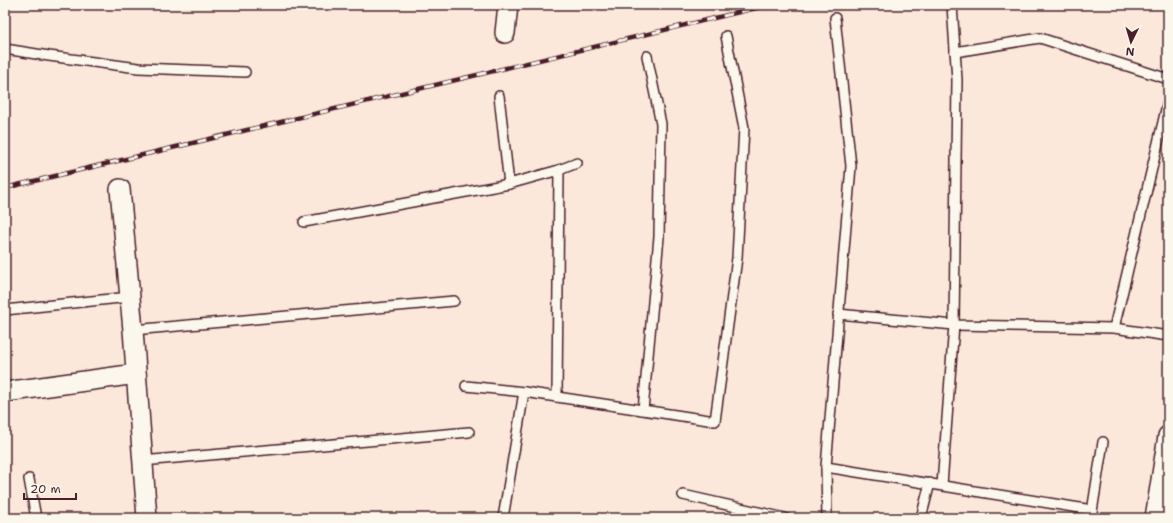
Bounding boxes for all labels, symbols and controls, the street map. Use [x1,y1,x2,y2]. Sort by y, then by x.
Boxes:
north arrow [1111,22,1151,62]
text: N [1125,44,1135,59]
scale bar [24,475,76,501]
text: 20 m [30,481,61,497]

